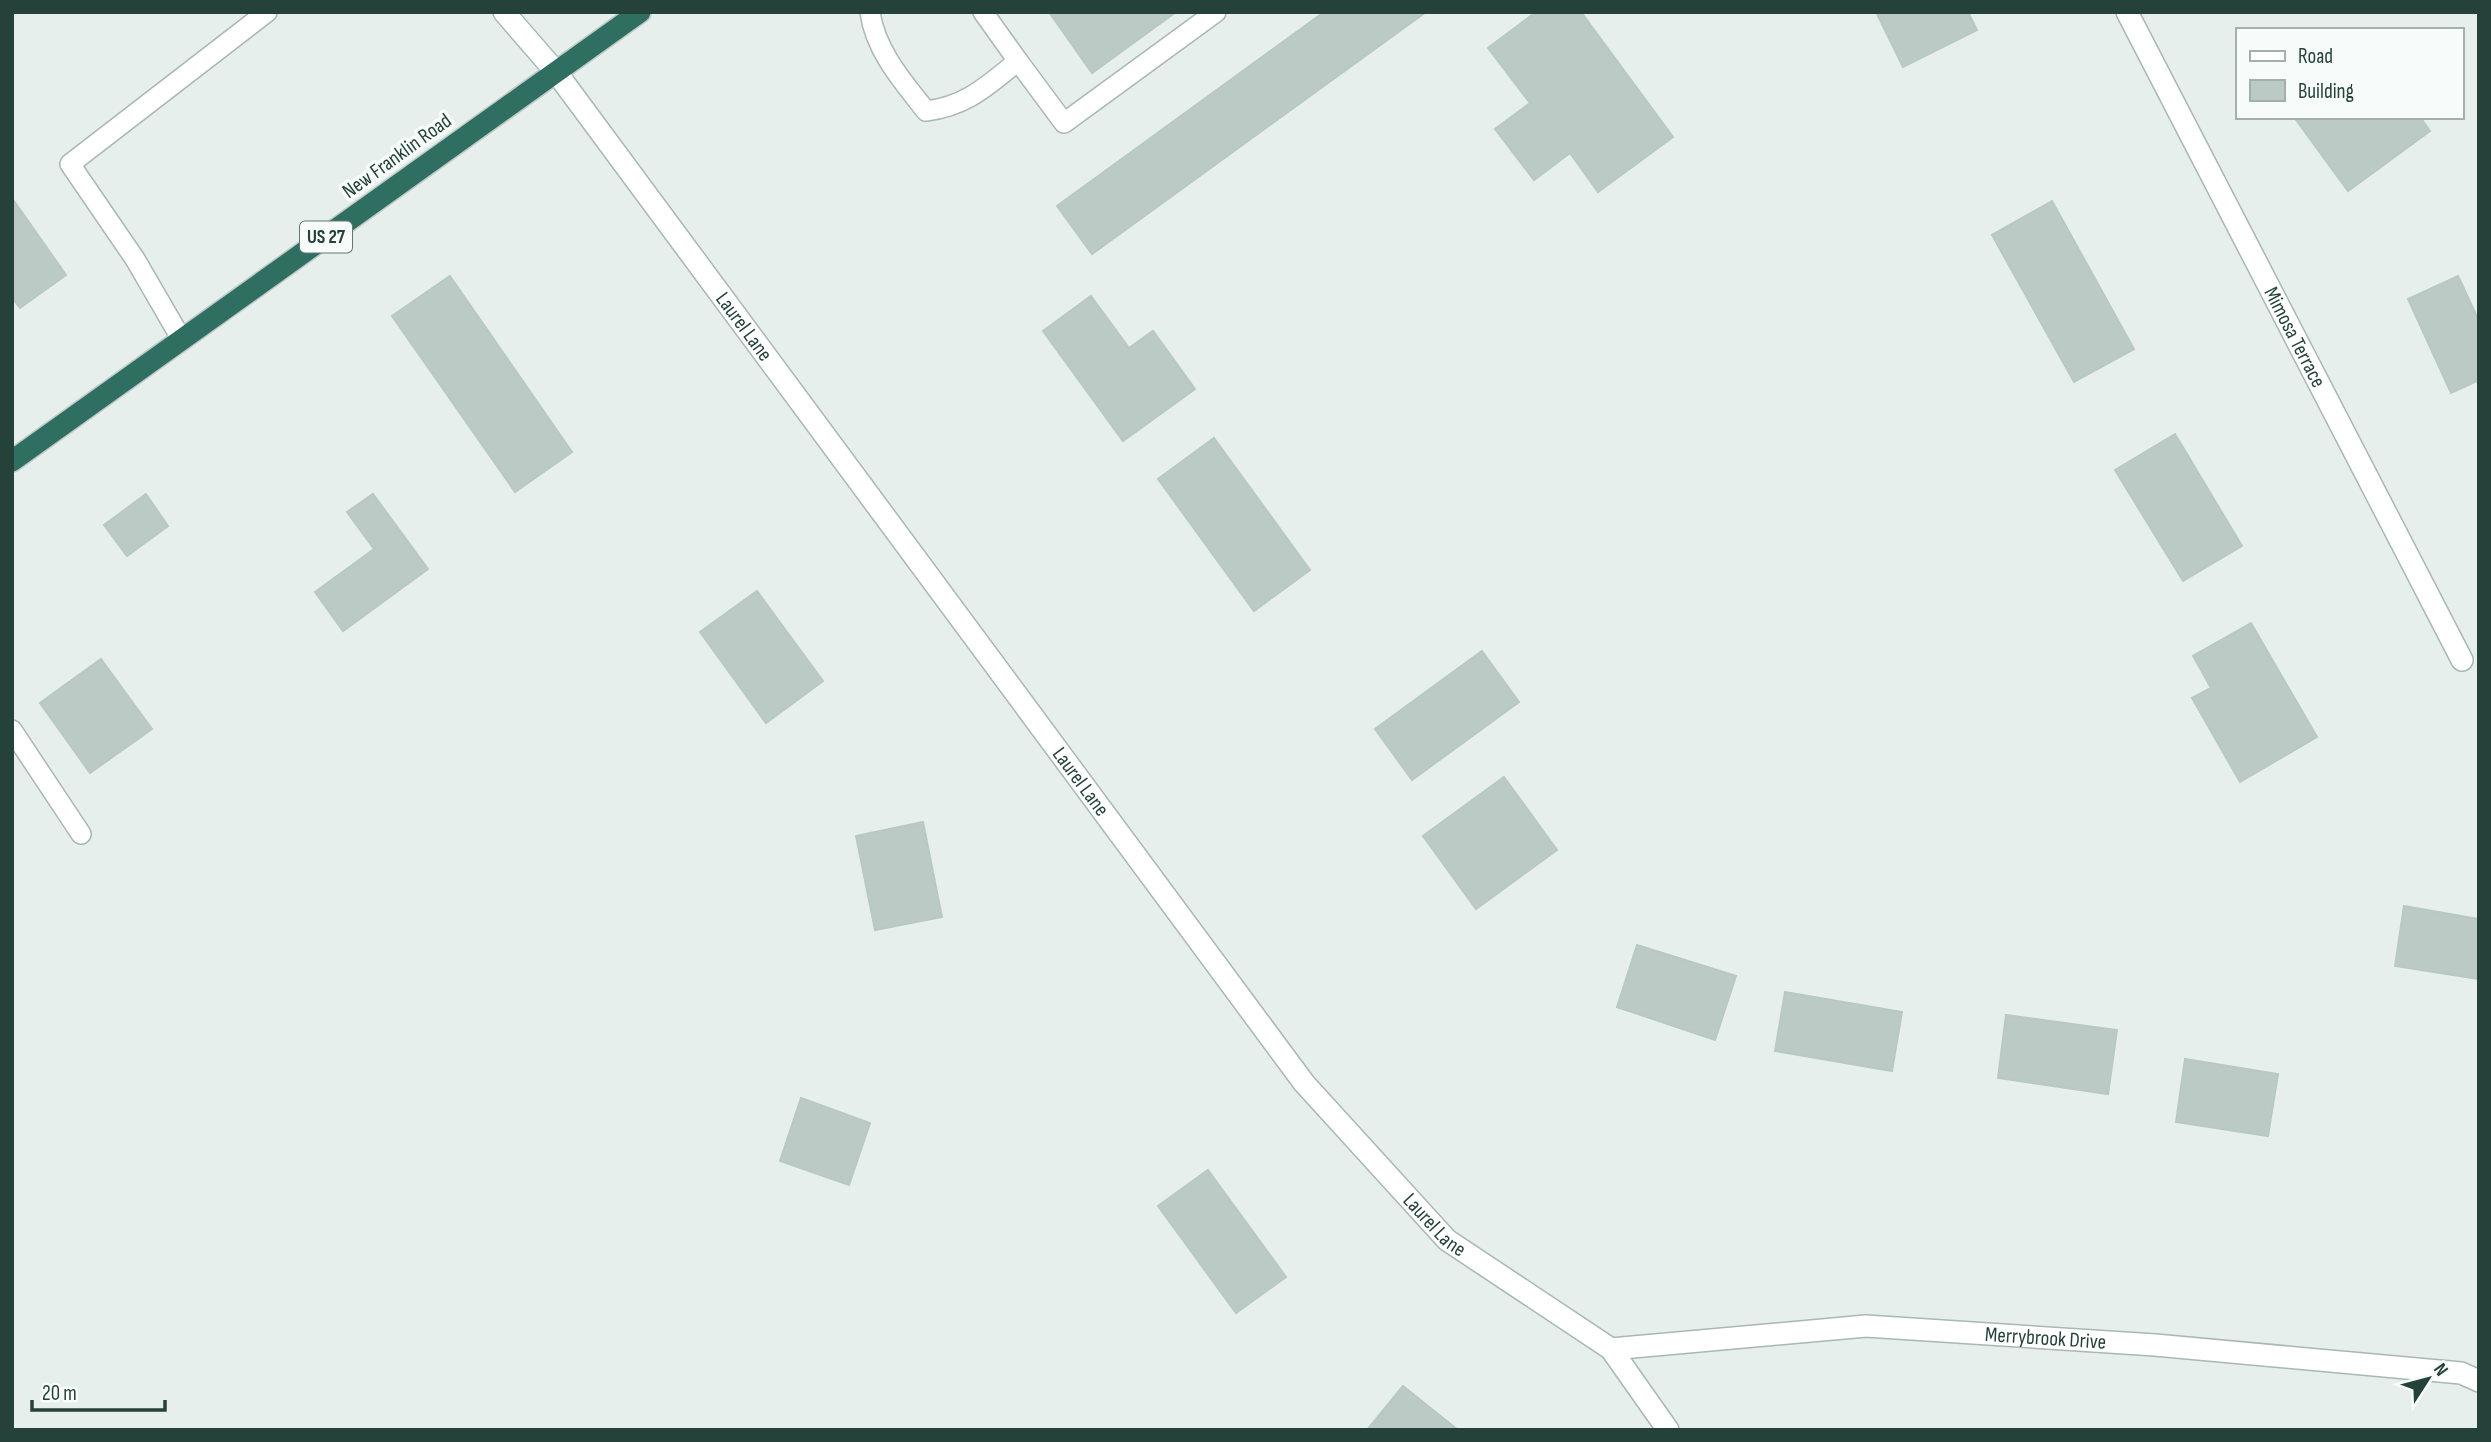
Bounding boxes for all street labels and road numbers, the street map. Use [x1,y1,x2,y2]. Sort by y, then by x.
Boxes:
street label: New Franklin Road [338,108,456,204]
road number: US 27 [300,221,352,252]
street label: Mimosa Terrace [2259,283,2331,392]
street label: Laurel Lane [711,287,778,366]
street label: Laurel Lane [1047,742,1115,821]
street label: Laurel Lane [1398,1188,1471,1262]
street label: Merrybrook Drive [1984,1321,2107,1354]

